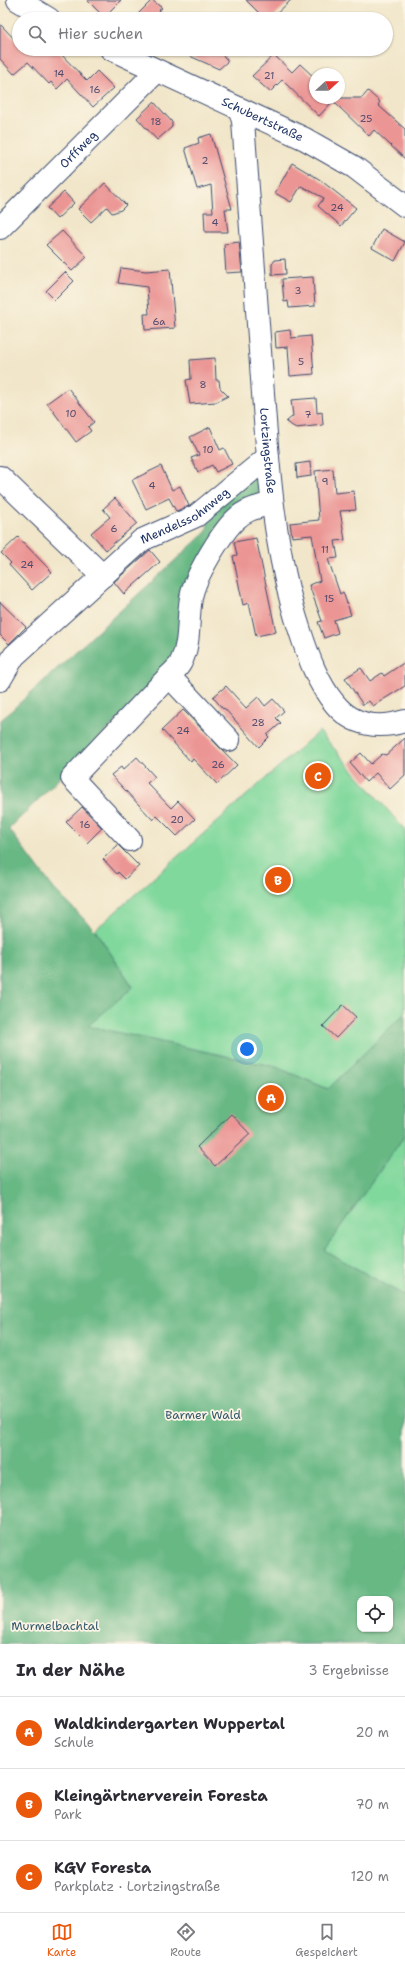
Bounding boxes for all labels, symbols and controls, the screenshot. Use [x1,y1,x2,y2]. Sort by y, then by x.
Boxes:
search box [12,12,393,56]
icon: search [26,23,48,45]
text: Hier suchen [58,24,143,44]
house number: 14 [54,67,64,80]
north arrow [309,68,345,104]
house number: 21 [264,69,274,82]
house number: 16 [90,83,100,96]
street label: Schubertstraße [219,93,306,145]
house number: 25 [360,112,372,125]
house number: 18 [150,115,162,128]
street label: Orffweg [56,127,101,172]
house number: 2 [202,154,209,167]
house number: 24 [330,201,344,214]
house number: 4 [212,216,219,229]
house number: 3 [295,284,302,297]
house number: 6a [152,315,166,328]
house number: 5 [298,355,304,368]
house number: 8 [200,378,207,391]
house number: 10 [66,407,76,420]
street label: Lortzingstraße [256,407,280,495]
house number: 7 [305,408,312,421]
house number: 10 [203,443,213,456]
house number: 9 [322,475,329,488]
house number: 4 [149,479,156,492]
street label: Mendelssohnweg [138,484,233,548]
house number: 6 [111,522,118,535]
house number: 11 [321,543,329,556]
house number: 24 [20,558,34,571]
house number: 15 [324,592,334,605]
house number: 28 [251,716,265,729]
house number: 24 [176,724,190,737]
house number: 26 [211,758,225,771]
pin: C [305,761,331,791]
house number: 20 [170,813,184,826]
house number: 16 [80,818,90,831]
pin: B [265,865,291,895]
your location [237,1039,257,1059]
pin: A [258,1083,284,1113]
park label: Barmer Wald [165,1407,241,1423]
map controls [357,1596,393,1632]
button: locate [357,1596,393,1632]
park label: Murmelbachtal [11,1618,99,1634]
text: In der Nähe [16,1659,125,1681]
text: 3 Ergebnisse [309,1662,389,1679]
text: Waldkindergarten Wuppertal [54,1714,285,1734]
text: A [24,1724,34,1741]
text: 20 m [356,1724,389,1741]
text: Schule [54,1734,94,1751]
text: Kleingärtnerverein Foresta [54,1786,268,1806]
text: B [25,1796,33,1813]
text: 70 m [355,1796,389,1813]
text: Park [54,1806,82,1823]
text: KGV Foresta [54,1858,151,1878]
text: C [25,1868,33,1885]
text: 120 m [351,1868,389,1885]
text: Parkplatz · Lortzingstraße [54,1878,220,1895]
tab: Karte [47,1921,76,1960]
tab: Route [170,1921,201,1960]
tab: Gespeichert [295,1921,358,1960]

